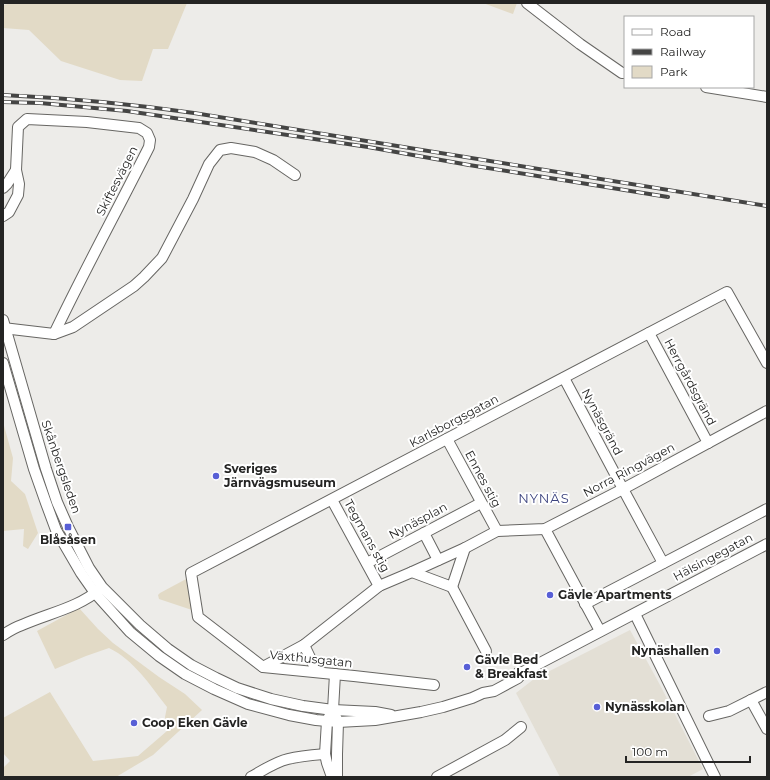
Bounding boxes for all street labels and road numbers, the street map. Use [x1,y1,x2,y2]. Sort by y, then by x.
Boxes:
street label: Skiftesvägen [93,143,141,218]
street label: Herrgårdsgränd [661,336,720,428]
street label: Nynäsgränd [579,386,626,458]
street label: Karlsborgsgatan [407,391,501,450]
street label: Skånbergsleden [38,418,84,515]
street label: Norra Ringvägen [580,439,677,500]
street label: Ennes stig [462,448,505,510]
street label: Tegmans stig [341,497,394,575]
street label: Nynäsplan [386,499,449,542]
street label: Hälsingegatan [670,529,755,584]
street label: Växthusgatan [269,647,353,670]

